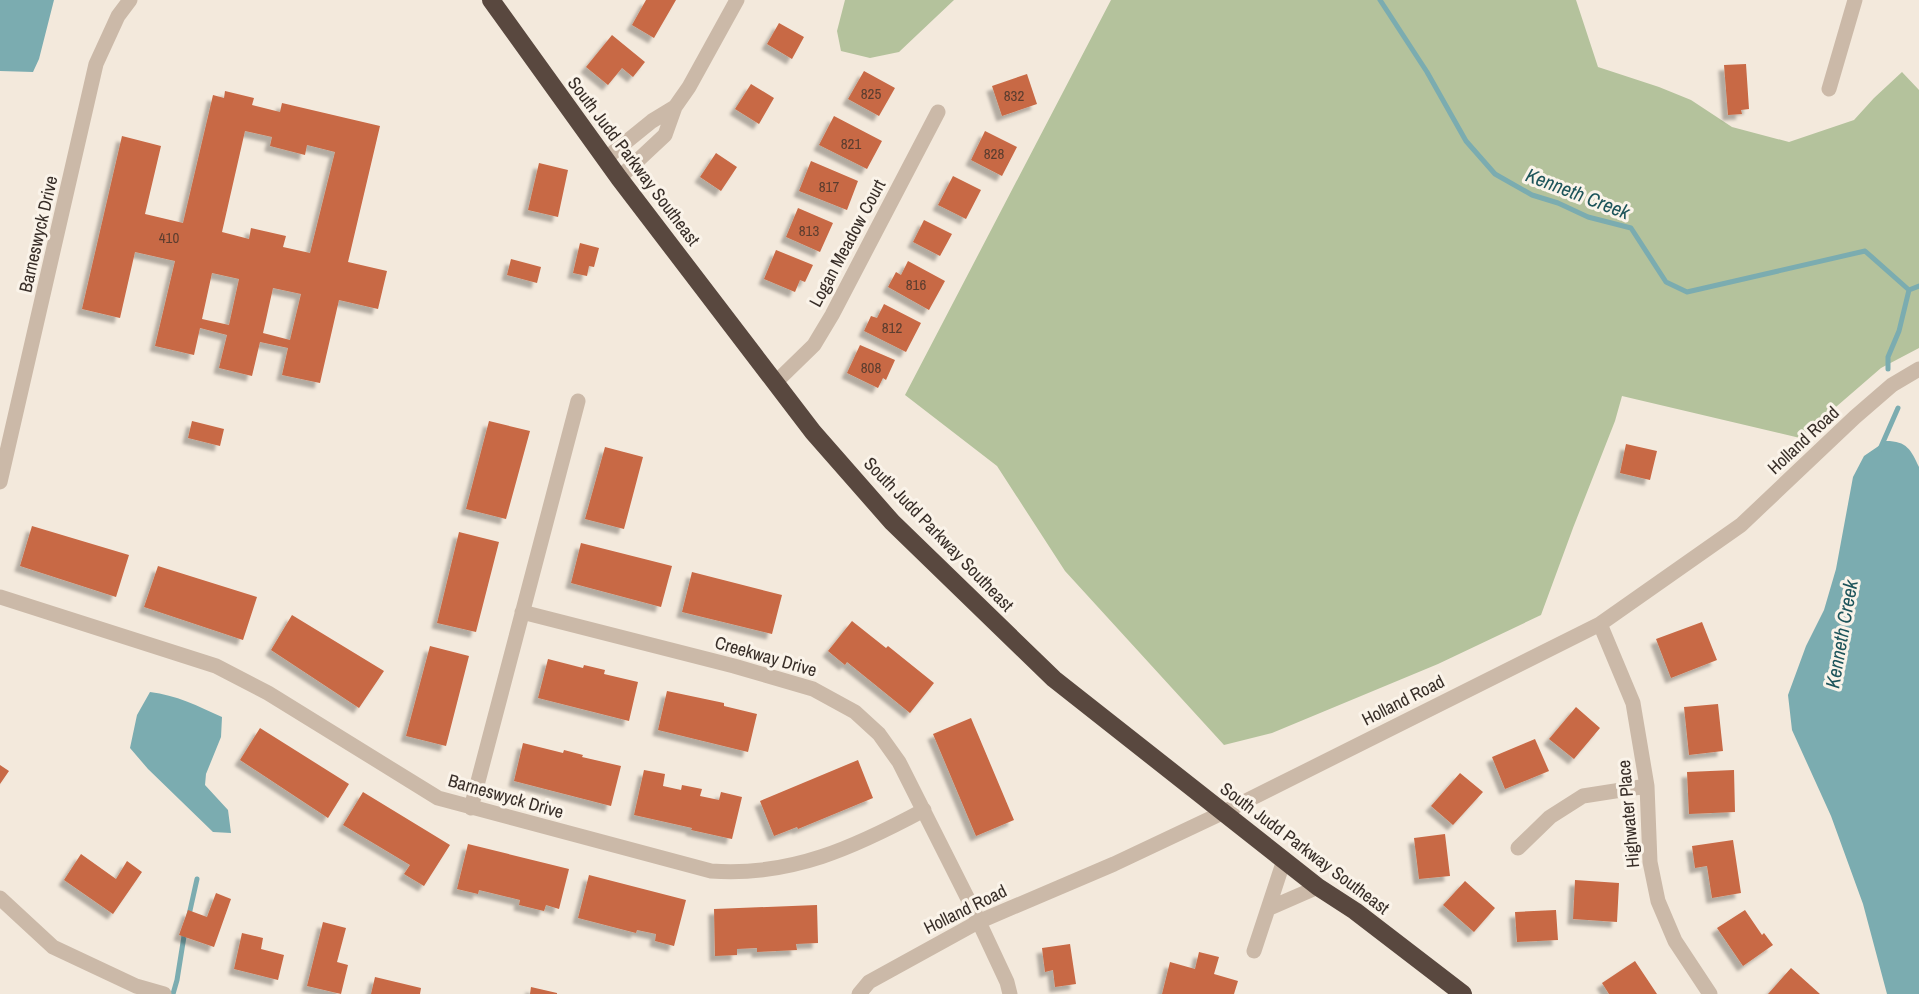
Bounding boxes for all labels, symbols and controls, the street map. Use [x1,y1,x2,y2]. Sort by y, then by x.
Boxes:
street label: South Judd Parkway Southeast [562,71,706,251]
house number: 825 [861,83,881,104]
house number: 832 [1004,85,1024,106]
house number: 821 [841,133,861,154]
house number: 828 [984,143,1004,164]
water label: Kenneth Creek [1522,161,1635,225]
street label: Barneswyck Drive [12,173,64,295]
street label: Logan Meadow Court [803,175,891,311]
house number: 817 [819,176,839,197]
house number: 813 [799,220,819,241]
house number: 410 [159,227,179,248]
house number: 816 [906,274,926,295]
house number: 812 [882,317,902,338]
house number: 808 [861,357,881,378]
street label: Holland Road [1762,400,1844,480]
street label: South Judd Parkway Southeast [858,451,1020,617]
water label: Kenneth Creek [1818,577,1864,690]
street label: Creekway Drive [712,630,820,682]
street label: Holland Road [1357,669,1449,731]
street label: Highwater Place [1611,759,1645,869]
street label: Barneswyck Drive [445,768,567,824]
street label: South Judd Parkway Southeast [1215,776,1395,920]
street label: Holland Road [919,878,1011,940]

